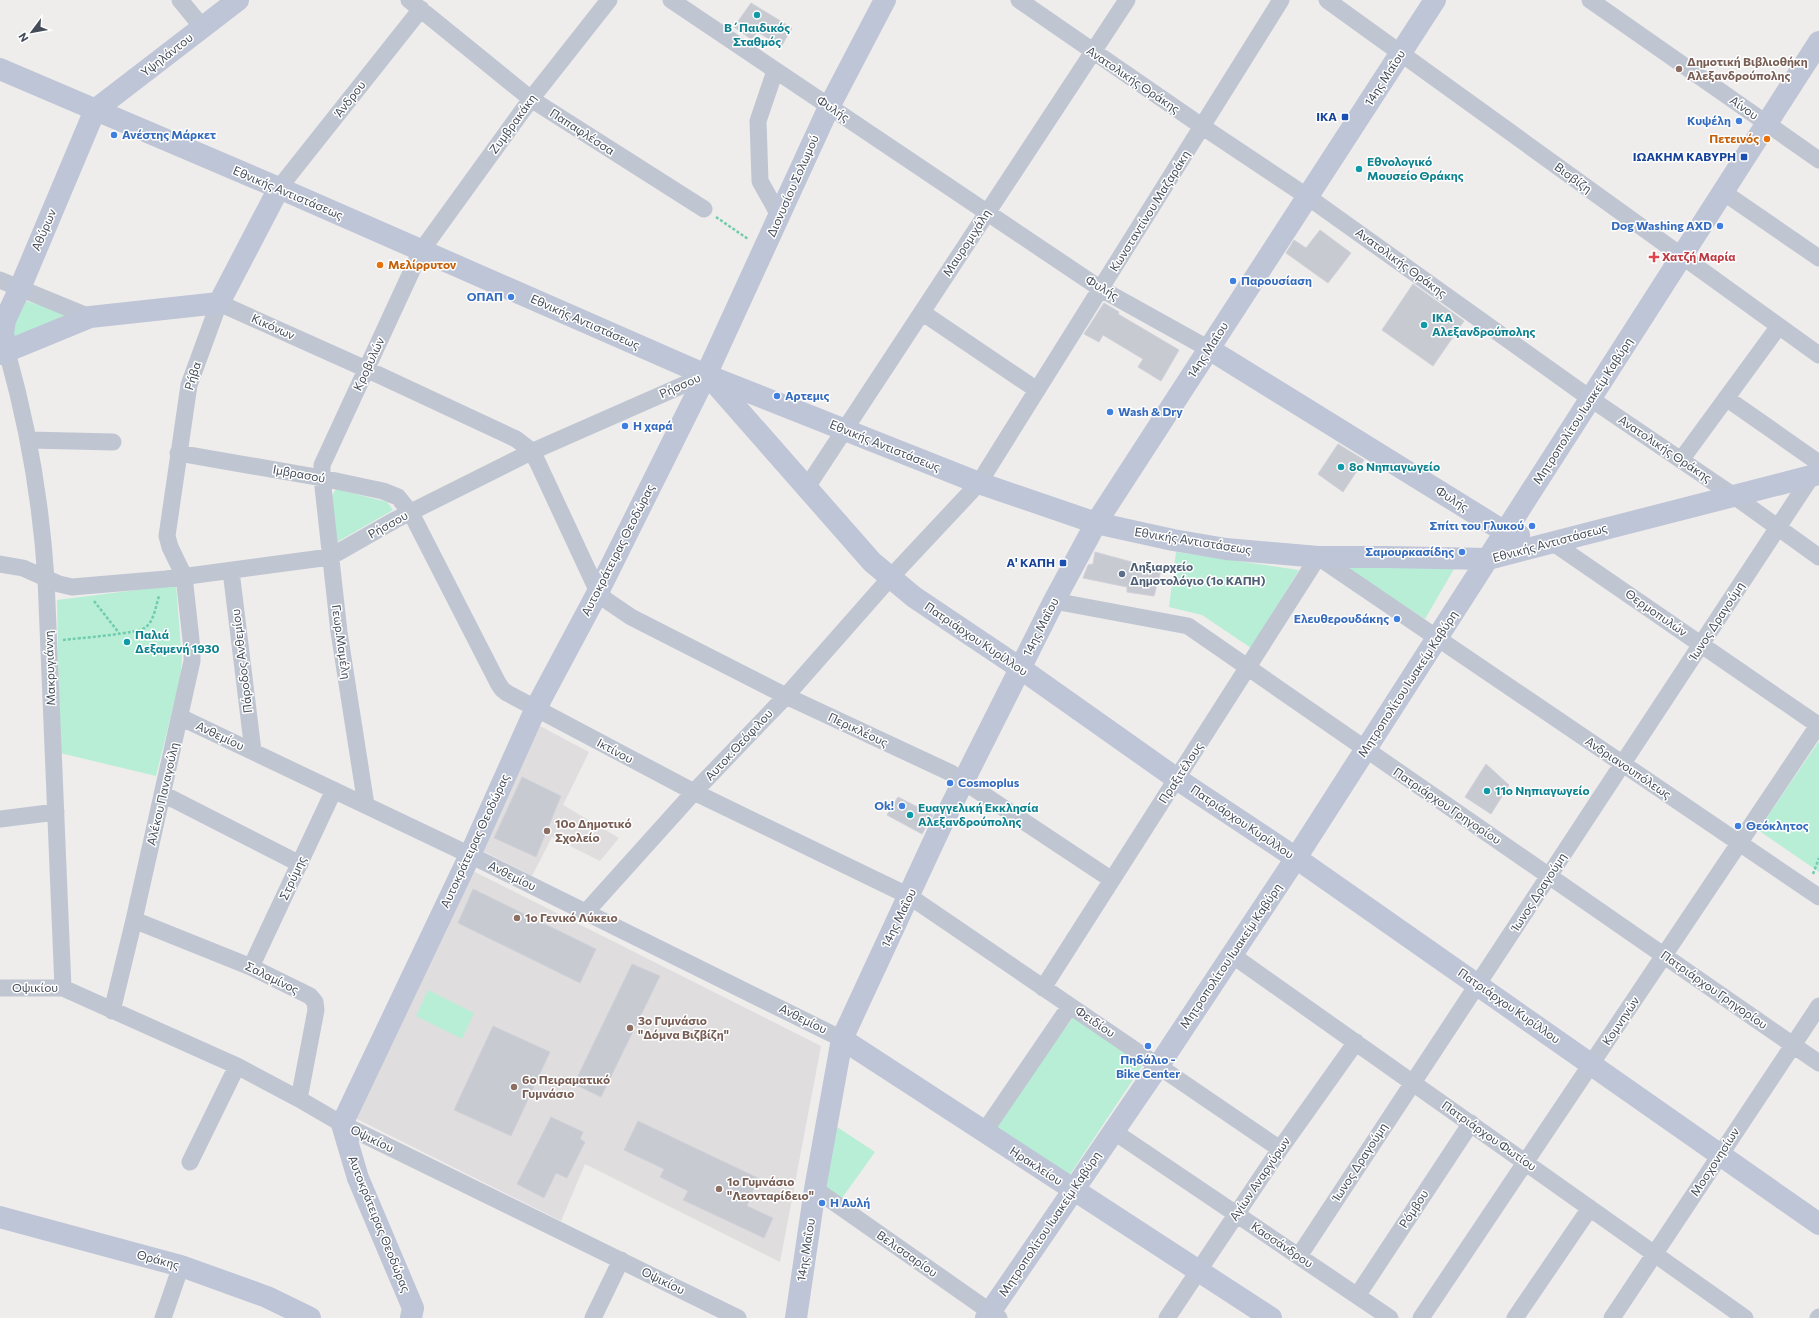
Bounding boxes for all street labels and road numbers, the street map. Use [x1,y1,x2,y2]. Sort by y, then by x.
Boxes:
street label: Υψηλάντου [138,30,195,79]
street label: Ανατολικής Θράκης [1084,43,1183,116]
street label: 14ης Μαΐου [1361,47,1408,108]
street label: Άνδρου [330,77,368,120]
street label: Ζυμβρακάκη [486,91,539,156]
street label: Φυλής [815,92,852,124]
street label: Αίνου [1728,92,1762,122]
street label: Παπαφλέσσα [548,105,617,157]
street label: Διονυσίου Σολωμού [763,132,821,239]
street label: Κωνσταντίνου Μαζαράκη [1106,147,1192,273]
street label: Βισβίζη [1552,159,1595,195]
street label: Εθνικής Αντιστάσεως [231,163,346,222]
street label: Μαυρομιχάλη [939,206,993,279]
street label: Αθύρων [28,207,58,253]
street label: Ανατολικής Θράκης [1353,224,1450,300]
street label: Φυλής [1083,272,1122,302]
street label: Εθνικής Αντιστάσεως [529,291,642,352]
street label: Κικόνων [250,310,297,342]
street label: 14ης Μαΐου [1184,319,1231,380]
street label: Μητροπολίτου Ιωακείμ Καβύρη [1529,334,1635,486]
street label: Κροβυλών [350,335,387,393]
street label: Ρήβα [181,360,203,392]
street label: Ρήσσου [657,370,702,400]
street label: Ανατολικής Θράκης [1616,412,1715,485]
street label: Εθνικής Αντιστάσεως [828,416,943,474]
street label: Ιμβρασού [272,462,327,485]
street label: Αυτοκράτειρας Θεοδώρας [578,481,657,618]
street label: Φυλής [1434,483,1472,514]
street label: Ρήσσου [365,507,410,541]
street label: Εθνικής Αντιστάσεως [1491,520,1609,564]
street label: Εθνικής Αντιστάσεως [1134,524,1253,556]
street label: Ίωνος Δραγούμη [1685,579,1747,663]
street label: Θερμοπυλών [1623,586,1690,639]
street label: 14ης Μαΐου [1019,595,1061,658]
street label: Πατριάρχου Κυρίλλου [922,598,1031,678]
street label: Γεωρ.Μαμέλη [330,604,354,680]
street label: Μητροπολίτου Ιωακείμ Καβύρη [1354,607,1460,759]
street label: Πάροδος Ανθεμίου [228,608,254,714]
street label: Μακρυγιάννη [41,630,57,706]
street label: Αυτοκ.Θεόφιλου [702,706,775,783]
street label: Περικλέους [826,709,891,749]
street label: Ανθεμίου [194,718,247,752]
street label: Ανδριανουπόλεως [1583,733,1674,801]
street label: Ικτίνου [595,735,636,766]
street label: Πραξιτέλους [1155,739,1205,806]
street label: Αλέκου Παναγούλη [143,741,181,847]
street label: Πατριάρχου Γρηγορίου [1391,764,1504,847]
street label: Αυτοκράτειρας Θεοδώρας [437,771,511,910]
street label: Πατριάρχου Κυρίλλου [1188,781,1297,861]
street label: Ίωνος Δραγούμη [1507,850,1569,934]
street label: Στρύμης [276,853,308,902]
street label: Ανθεμίου [486,858,539,893]
street label: Μητροπολίτου Ιωακείμ Καβύρη [1176,880,1284,1031]
street label: 14ης Μαΐου [878,886,918,949]
street label: Πατριάρχου Γρηγορίου [1659,947,1771,1031]
street label: Σαλαμίνος [243,958,302,996]
street label: Πατριάρχου Κυρίλλου [1456,965,1563,1046]
street label: Οψικίου [12,980,58,994]
street label: Κομνηνών [1599,993,1642,1047]
street label: Ανθεμίου [777,1001,830,1036]
street label: Φειδίου [1073,1003,1118,1040]
street label: Πατριάρχου Φωτίου [1440,1097,1540,1173]
street label: Ίωνος Δραγούμη [1328,1120,1390,1204]
street label: Οψικίου [349,1122,396,1155]
street label: Μοσχονησίων [1687,1125,1741,1198]
street label: Αγίων Αναργύρων [1226,1134,1292,1223]
street label: Ηρακλείου [1008,1143,1066,1187]
street label: Μητροπολίτου Ιωακείμ Καβύρη [995,1148,1103,1299]
street label: Αυτοκράτειρας Θεοδώρας [346,1153,414,1294]
street label: Ρόμβου [1396,1187,1431,1230]
street label: 14ης Μαΐου [793,1217,817,1282]
street label: Κασσάνδρου [1249,1218,1316,1270]
street label: Βελισσαρίου [875,1227,941,1279]
street label: Θράκης [135,1247,181,1271]
street label: Οψικίου [640,1264,687,1297]

